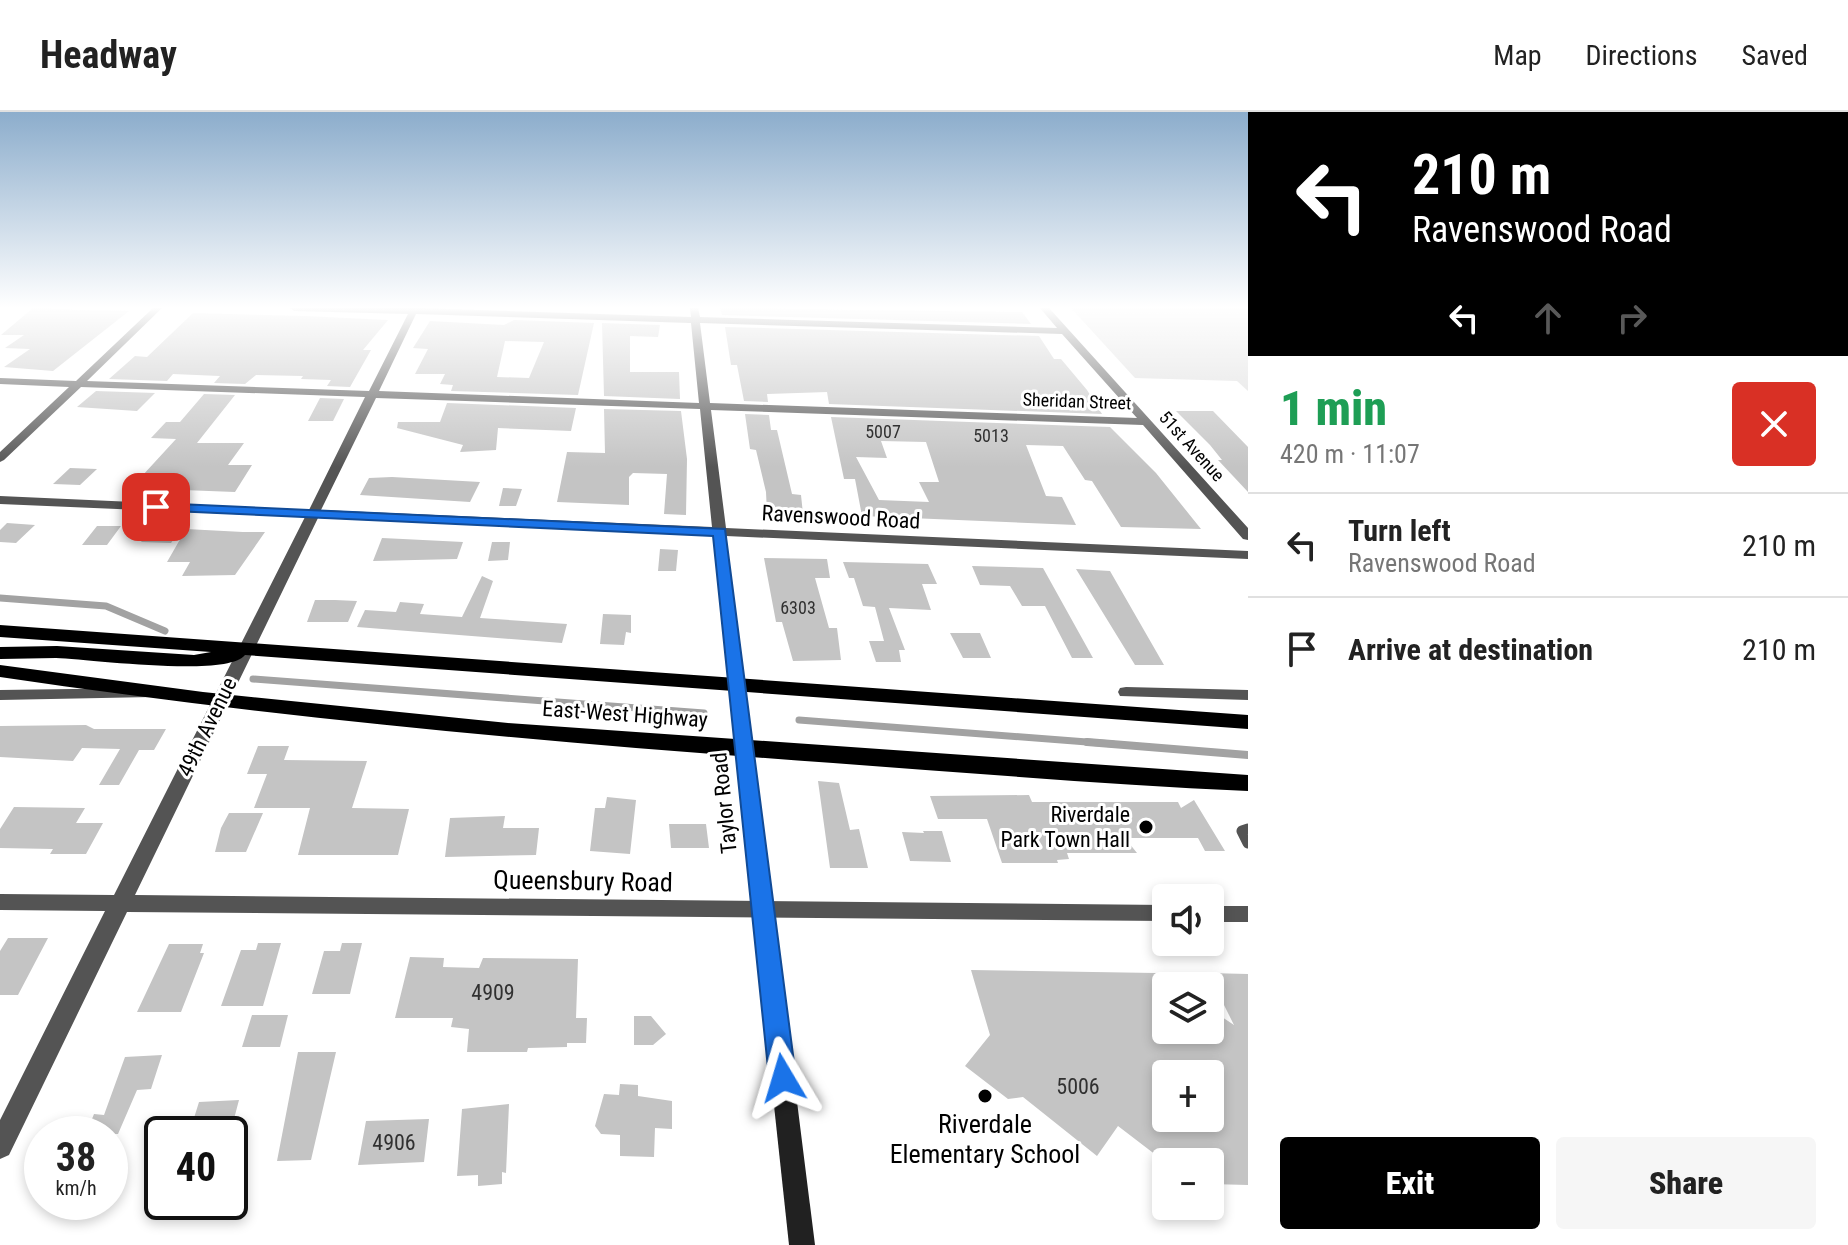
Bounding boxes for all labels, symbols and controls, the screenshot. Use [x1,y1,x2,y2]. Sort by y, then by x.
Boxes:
text: Headway [40,33,177,77]
text: Map [1493,39,1542,72]
text: Directions [1586,39,1697,72]
text: Saved [1741,39,1808,72]
text: 210 m [1412,142,1551,208]
icon: left [1280,144,1384,248]
text: Ravenswood Road [1412,209,1672,251]
icon: left [1442,296,1486,340]
icon: ahead [1526,296,1570,340]
icon: right [1610,296,1654,340]
text: 1 min [1280,380,1387,437]
button: close [1732,382,1816,466]
street label: Sheridan Street [1022,389,1132,413]
street label: 51st Avenue [1155,407,1229,485]
house number: 5007 [865,421,901,442]
house number: 5013 [973,425,1009,446]
text: 420 m · 11:07 [1280,439,1420,469]
pin [122,473,190,541]
icon: arrive [134,485,178,529]
street label: Ravenswood Road [761,500,921,534]
text: Turn left [1348,513,1451,548]
icon: left [1280,523,1324,567]
text: 210 m [1742,528,1816,563]
text: Ravenswood Road [1348,548,1536,578]
house number: 6303 [780,597,816,618]
icon: arrive [1280,627,1324,671]
text: Arrive at destination [1348,632,1593,667]
text: 210 m [1742,632,1816,667]
street label: 49th Avenue [172,673,242,781]
street label: East-West Highway [541,696,709,732]
street label: Taylor Road [706,751,742,855]
place label: Riverdale Park Town Hall [1000,802,1130,852]
marker: Riverdale Park Town Hall [1137,818,1155,836]
street label: Queensbury Road [493,864,673,898]
map controls [1152,884,1224,1220]
button: sound [1152,884,1224,956]
button: layers [1152,972,1224,1044]
house number: 4909 [471,980,515,1005]
position arrow [741,1036,825,1120]
button: + [1152,1060,1224,1132]
house number: 5006 [1056,1074,1100,1099]
marker: Riverdale Elementary School [976,1087,994,1105]
place label: Riverdale Elementary School [890,1109,1080,1169]
speed limit sign: 40 [144,1116,248,1220]
house number: 4906 [372,1130,416,1155]
text: 38 [56,1134,96,1181]
button: Exit [1280,1137,1540,1229]
button: Share [1556,1137,1816,1229]
button: − [1152,1148,1224,1220]
text: km/h [55,1176,97,1200]

